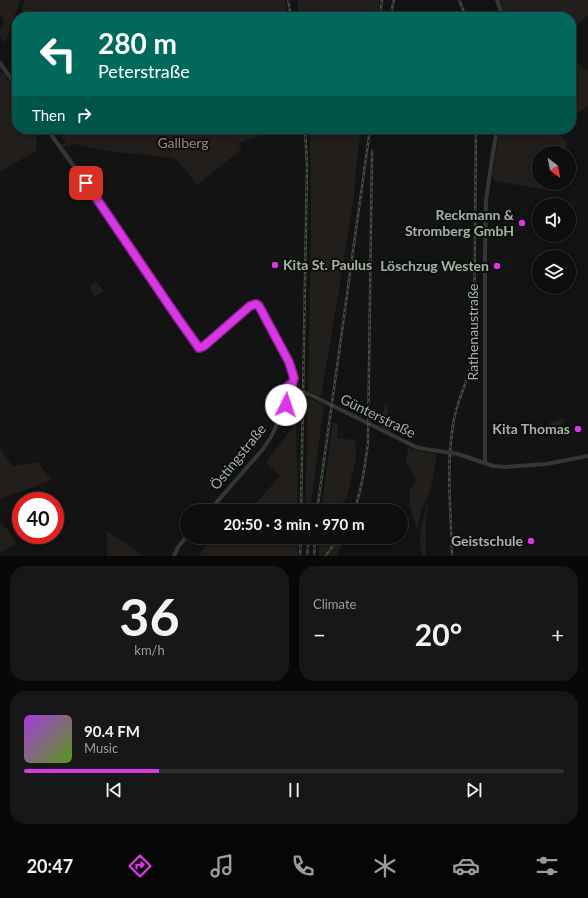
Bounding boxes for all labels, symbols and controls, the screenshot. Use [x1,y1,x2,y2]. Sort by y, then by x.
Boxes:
text: 280 m [98,26,177,60]
icon: left [32,28,84,80]
text: Peterstraße [98,60,190,82]
icon: right [73,104,95,126]
text: Then [32,106,65,124]
park label: Gallberg [157,134,209,151]
north arrow [532,146,576,190]
map controls [532,146,576,294]
pin [69,166,103,200]
icon: arrive [75,172,97,194]
button: sound [532,198,576,242]
place label: Reckmann & Stromberg GmbH [405,206,515,239]
marker: Reckmann & Stromberg GmbH [517,218,527,228]
button: layers [532,250,576,294]
place label: Kita St. Paulus [283,256,372,273]
place label: Löschzug Westen [380,257,489,274]
marker: Kita St. Paulus [270,260,280,270]
marker: Löschzug Westen [492,261,502,271]
street label: Rathenaustraße [464,284,481,380]
position arrow [265,384,307,426]
street label: Günterstraße [338,390,419,441]
street label: Östingstraße [206,420,269,493]
place label: Kita Thomas [492,420,570,437]
marker: Kita Thomas [573,424,583,434]
speed limit sign: 40 [12,492,64,544]
text: 20:50 · 3 min · 970 m [224,515,364,533]
place label: Geistschule [451,532,524,549]
marker: Geistschule [526,536,536,546]
text: 36 [119,585,180,647]
text: Climate [313,596,356,612]
text: 20° [415,616,462,652]
text: − [313,621,326,648]
text: + [551,621,564,648]
text: km/h [134,642,165,658]
text: 90.4 FM [84,722,140,740]
text: Music [84,740,118,756]
icon: previous [103,779,125,801]
icon: pause [283,779,305,801]
icon: next [463,779,485,801]
icon: directions [126,852,154,880]
icon: music [208,852,236,880]
icon: phone [289,852,317,880]
icon: climate [371,852,399,880]
icon: car [452,852,480,880]
icon: filters [533,852,561,880]
text: 20:47 [27,855,73,877]

